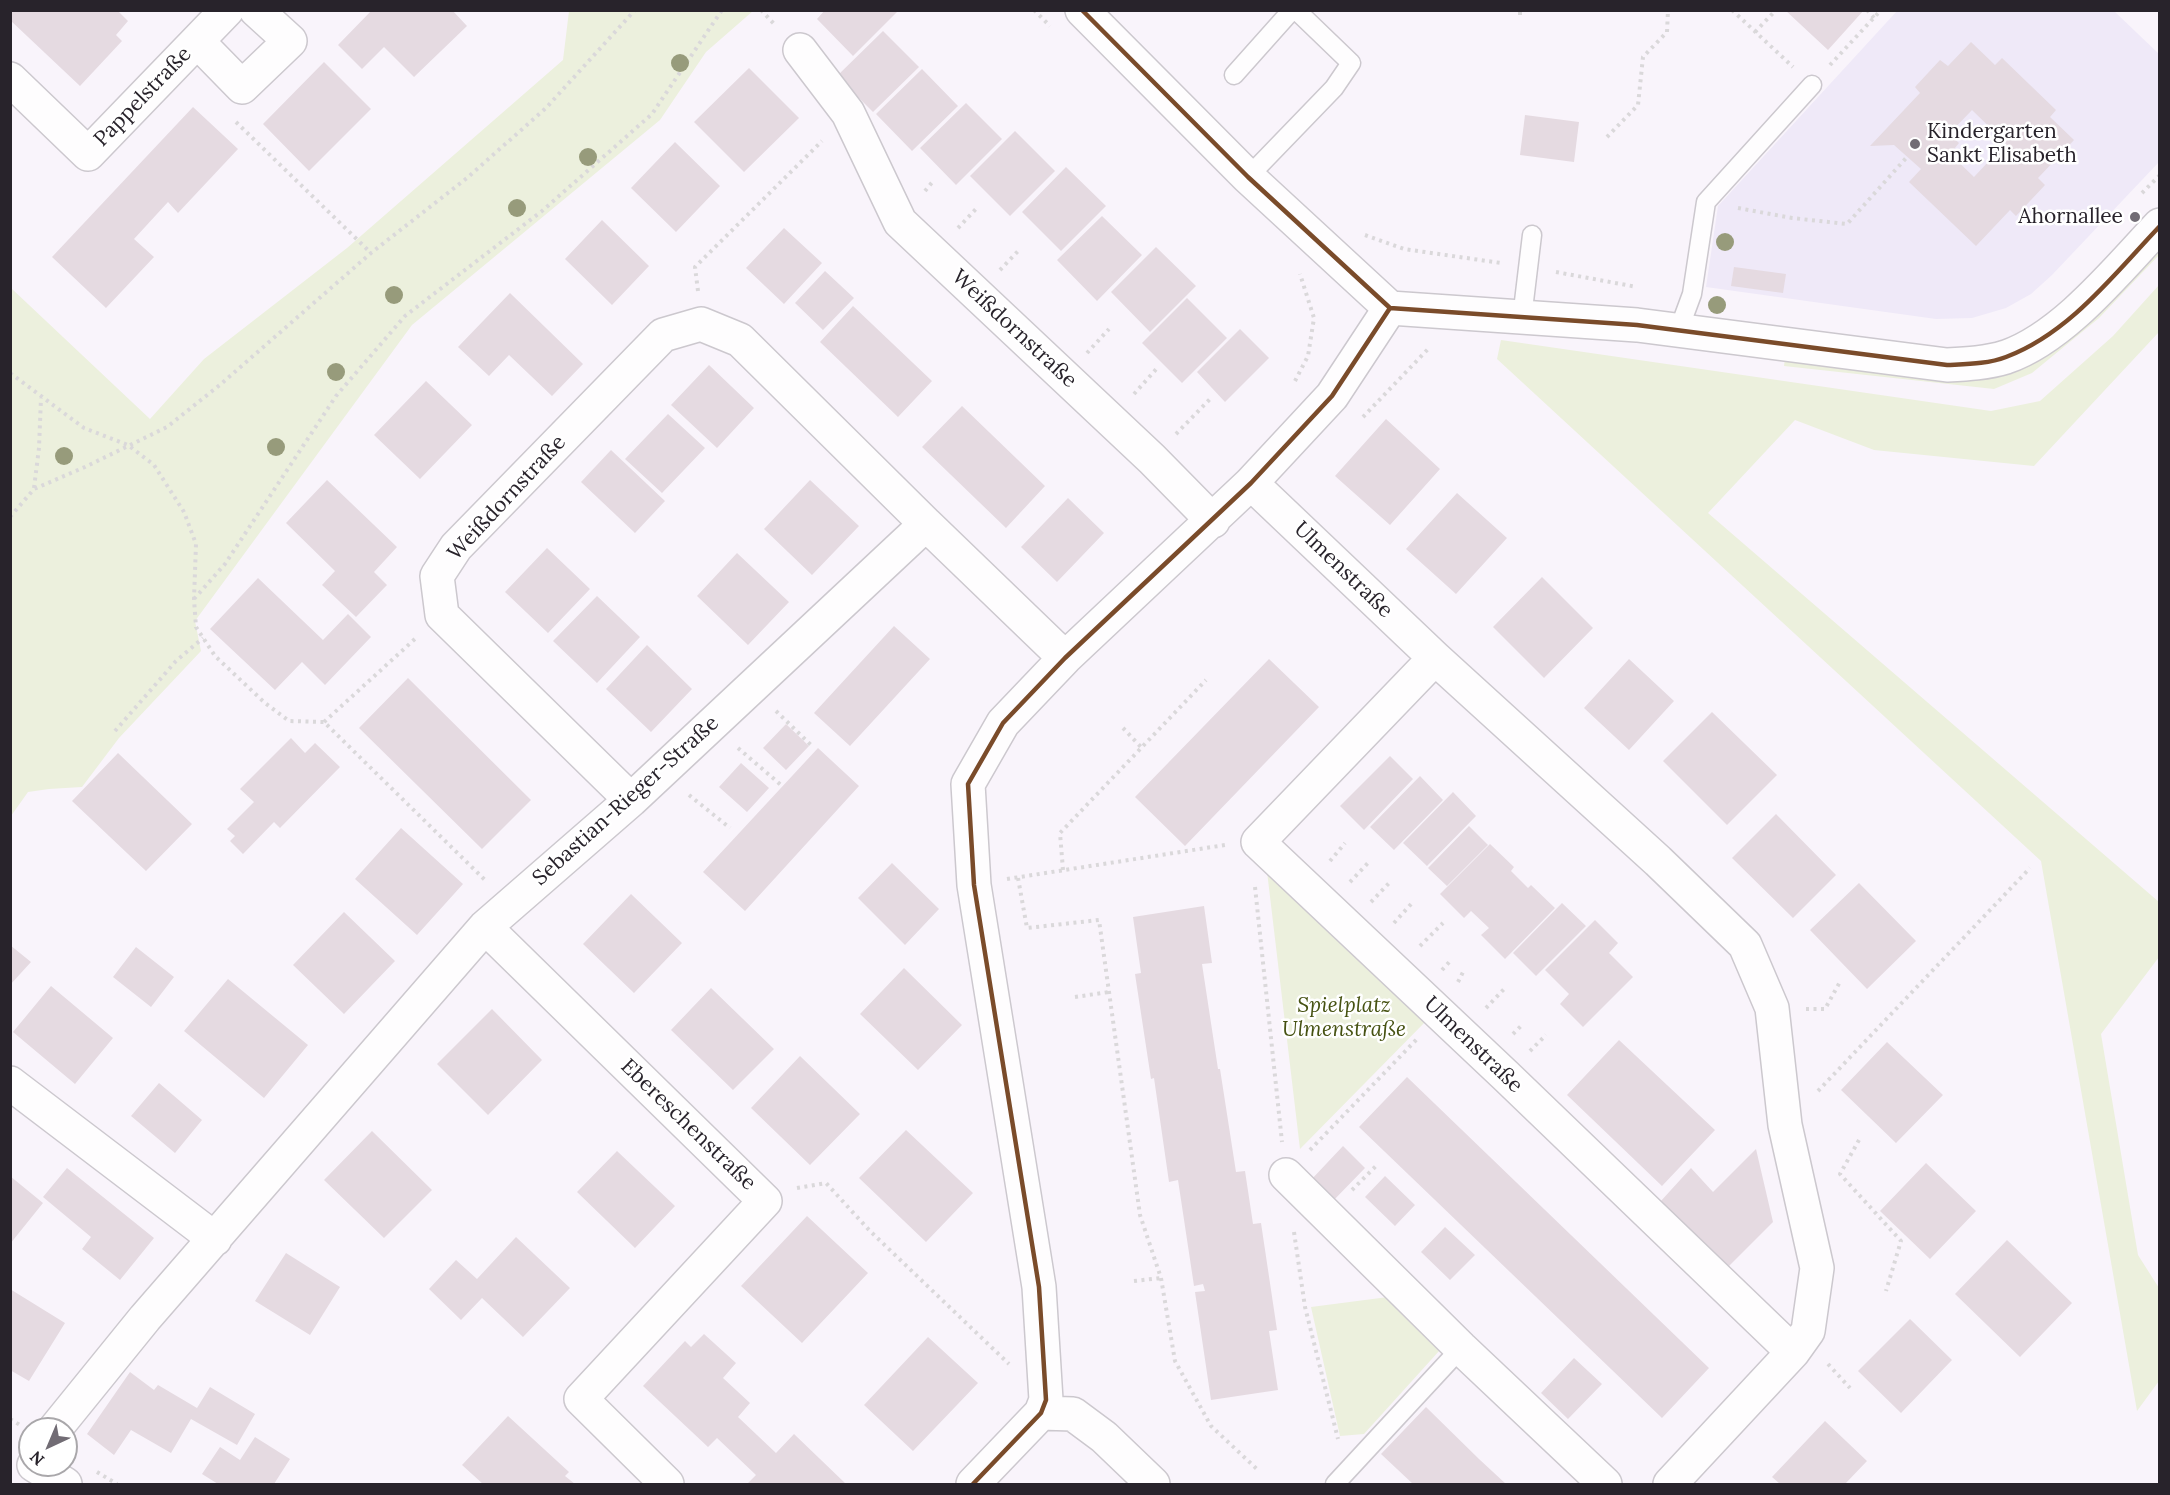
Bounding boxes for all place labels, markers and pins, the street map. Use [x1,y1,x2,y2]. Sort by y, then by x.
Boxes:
place label: Kindergarten Sankt Elisabeth [1927,119,2077,169]
marker: Kindergarten Sankt Elisabeth [1908,137,1922,151]
place label: Ahornallee [2018,204,2123,230]
marker: Ahornallee [2128,210,2142,224]

